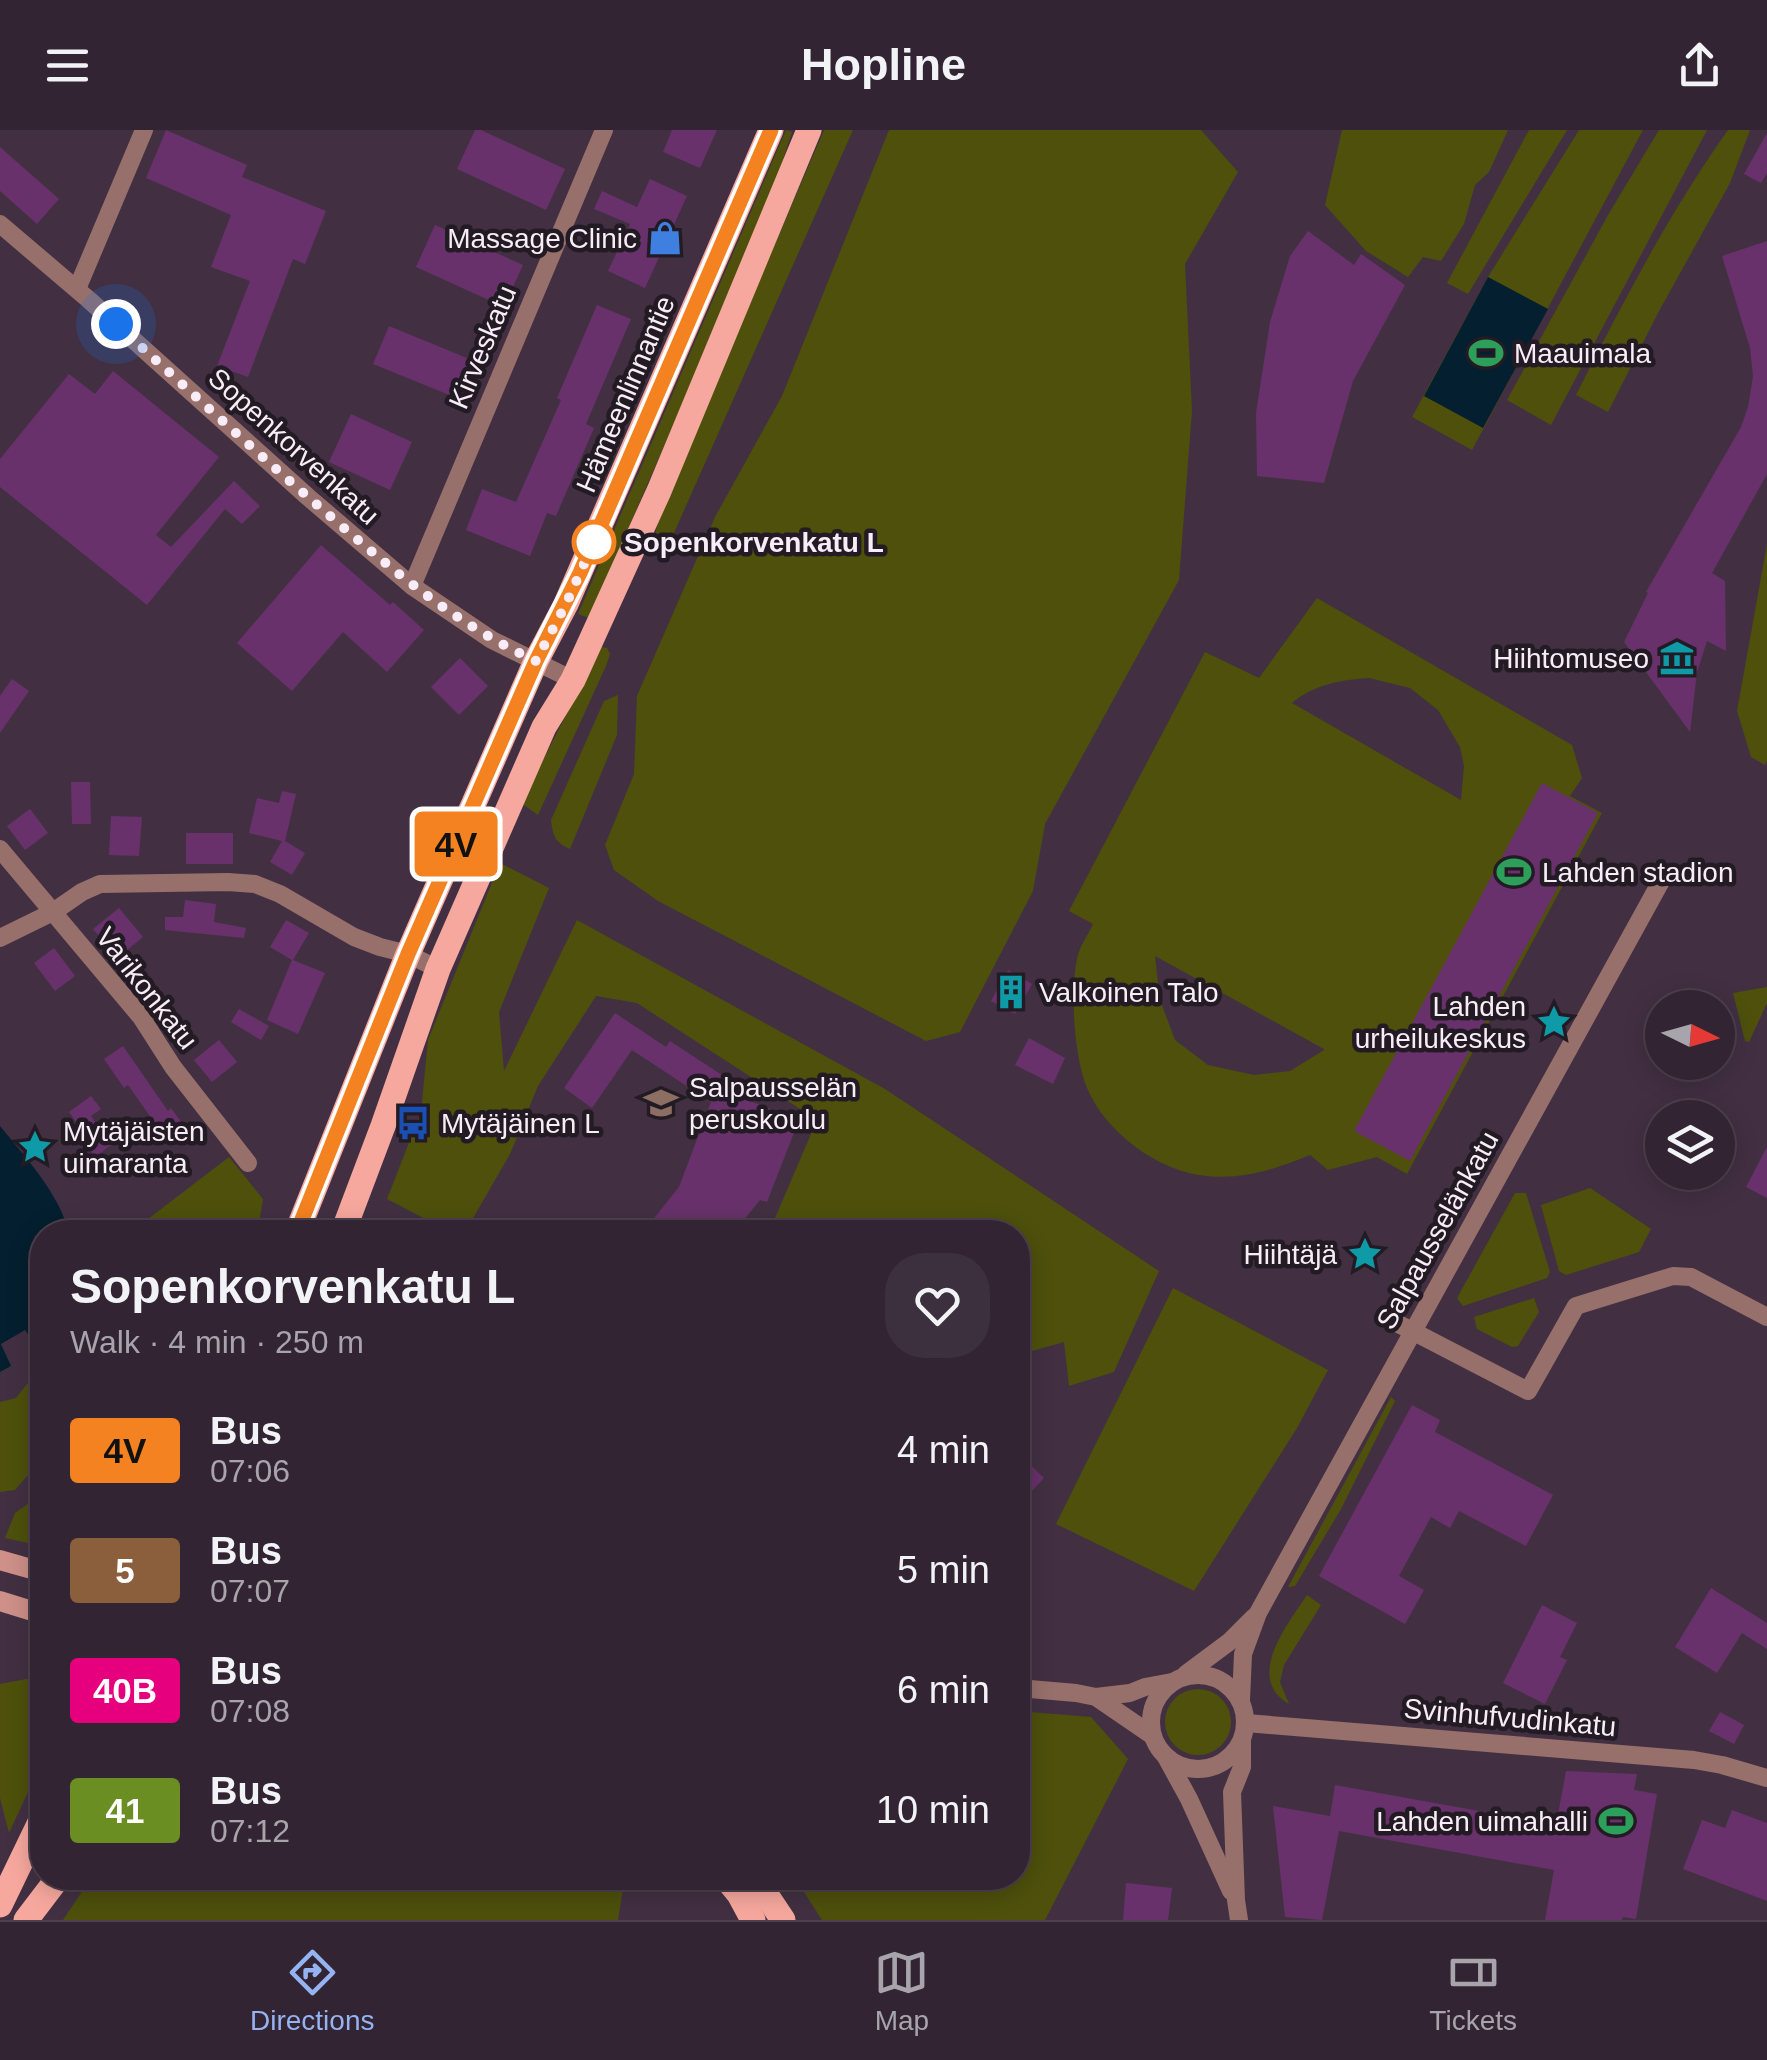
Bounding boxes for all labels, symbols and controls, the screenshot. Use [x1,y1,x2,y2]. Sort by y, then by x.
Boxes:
icon: menu [40,38,95,93]
icon: share [1672,38,1727,93]
text: Hopline [801,39,966,90]
shop icon: Massage Clinic [646,219,684,257]
place label: Massage Clinic [447,223,637,254]
street label: Kirveskatu [443,281,522,413]
street label: Hämeenlinnantie [570,291,681,497]
your location [91,299,141,349]
sports icon: Maauimala [1467,334,1505,372]
place label: Maauimala [1514,338,1651,369]
street label: Sopenkorvenkatu [202,362,385,531]
marker: Sopenkorvenkatu L [573,521,615,563]
place label: Sopenkorvenkatu L [624,527,884,558]
museum icon: Hiihtomuseo [1658,639,1696,677]
place label: Hiihtomuseo [1493,643,1649,674]
line badge: 4V [411,812,501,876]
text: 4V [435,825,477,864]
sports icon: Lahden stadion [1495,853,1533,891]
place label: Lahden stadion [1542,857,1734,888]
street label: Varikonkatu [90,921,204,1055]
building icon: Valkoinen Talo [992,973,1030,1011]
place label: Valkoinen Talo [1039,977,1219,1008]
north arrow [1645,990,1735,1080]
map controls [1645,990,1735,1190]
place label: Lahden urheilukeskus [1355,991,1526,1054]
place icon: Lahden urheilukeskus [1535,1003,1573,1041]
place label: Salpausselän peruskoulu [689,1072,857,1135]
school or university icon: Salpausselän peruskoulu [642,1084,680,1122]
button: layers [1645,1100,1735,1190]
bus stop icon: Mytäjäinen L [394,1104,432,1142]
place label: Mytäjäinen L [441,1108,600,1139]
place label: Mytäjäisten uimaranta [63,1116,205,1179]
street label: Salpausselänkatu [1370,1126,1505,1334]
place icon: Mytäjäisten uimaranta [16,1128,54,1166]
place icon: Hiihtäjä [1346,1235,1384,1273]
place label: Hiihtäjä [1244,1239,1337,1270]
button: heart [885,1253,990,1358]
text: Sopenkorvenkatu L [70,1260,515,1313]
text: Walk · 4 min · 250 m [70,1324,364,1360]
text: Bus [210,1410,282,1452]
text: 4 min [897,1429,990,1471]
text: 4V [104,1431,146,1470]
text: 07:06 [210,1453,290,1489]
text: Bus [210,1530,282,1572]
text: 5 min [897,1549,990,1591]
text: 5 [115,1551,135,1590]
text: 07:07 [210,1573,290,1609]
text: Bus [210,1650,282,1692]
text: 6 min [897,1669,990,1711]
text: 40B [93,1671,157,1710]
text: 07:08 [210,1693,290,1729]
street label: Svinhufvudinkatu [1402,1693,1618,1742]
text: Bus [210,1770,282,1812]
text: 10 min [876,1789,990,1831]
text: 41 [106,1791,144,1830]
sports icon: Lahden uimahalli [1597,1802,1635,1840]
place label: Lahden uimahalli [1376,1806,1588,1837]
text: 07:12 [210,1813,290,1849]
tab: Directions [250,1945,374,2037]
tab: Map [874,1945,929,2037]
tab: Tickets [1429,1945,1517,2037]

